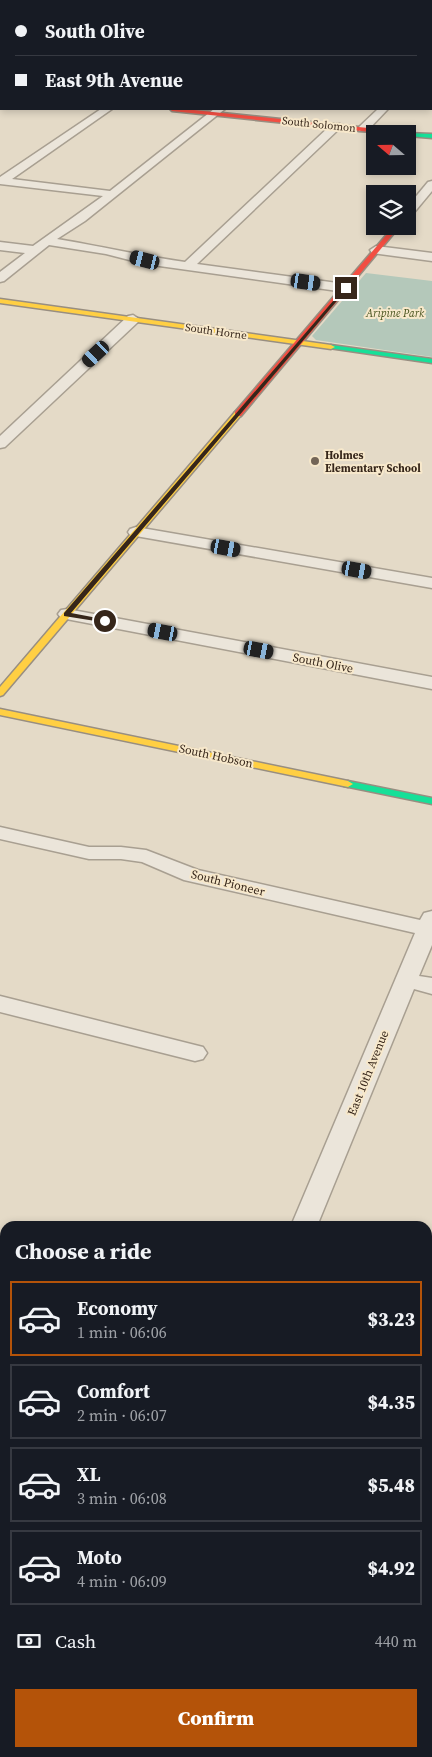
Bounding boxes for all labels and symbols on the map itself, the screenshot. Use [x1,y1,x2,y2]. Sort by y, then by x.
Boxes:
street label: South Solomon [281,113,357,136]
north arrow [366,125,416,175]
car [128,249,161,271]
car [290,272,321,292]
route end [335,277,357,299]
park label: Aripine Park [365,306,425,321]
street label: South Horne [184,320,248,343]
car [79,338,112,370]
place label: Holmes Elementary School [325,448,421,476]
marker: Holmes Elementary School [309,455,321,467]
car [209,538,242,558]
car [340,560,373,580]
route start [94,610,116,632]
car [146,622,179,642]
car [242,640,275,660]
street label: South Olive [292,649,354,677]
street label: South Hobson [178,740,254,772]
street label: South Pioneer [189,866,267,900]
street label: East 10th Avenue [344,1028,392,1118]

